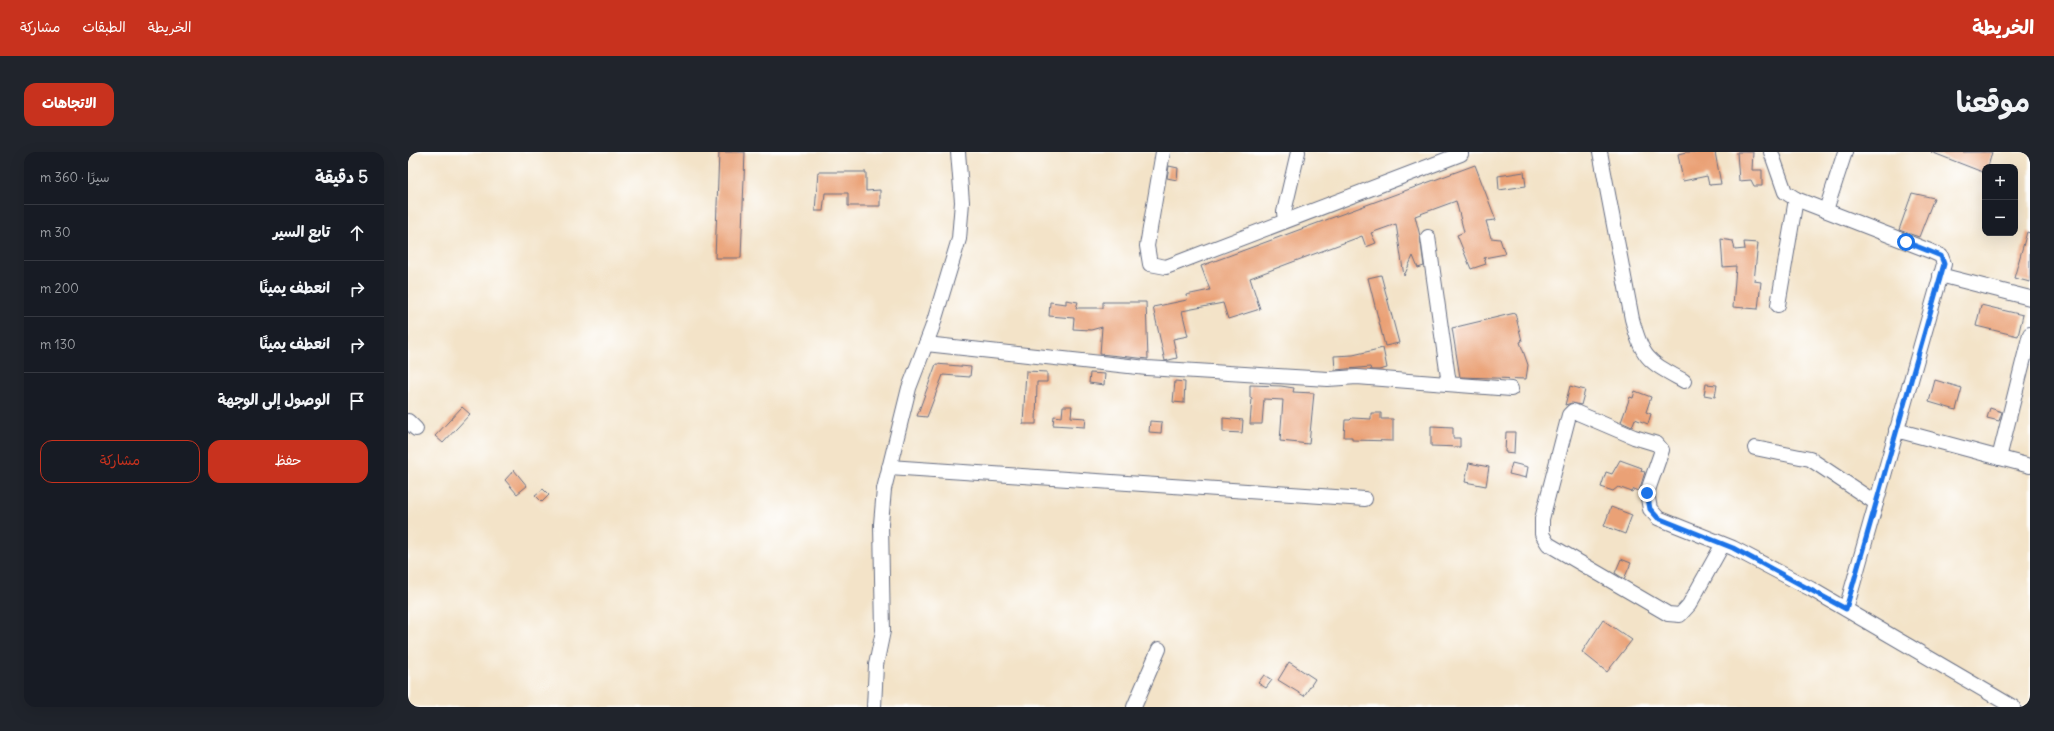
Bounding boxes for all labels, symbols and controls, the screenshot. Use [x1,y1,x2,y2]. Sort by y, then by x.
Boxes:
text: الخريطة [1972,15,2034,39]
text: مشاركة [20,18,60,36]
text: الطبقات [82,18,126,36]
text: الخريطة [148,18,191,36]
button: الاتجاهات [24,83,114,126]
text: موقعنا [1956,84,2030,120]
map controls [1982,164,2018,236]
button: + [1982,164,2018,200]
text: 5 دقيقة [315,166,368,188]
text: سيرًا · 360 m [40,169,110,186]
button: − [1982,200,2018,236]
text: تابع السير [273,222,330,241]
icon: ahead [346,222,368,244]
text: 30 m [40,224,70,241]
route start [1897,233,1915,251]
text: انعطف يمينًا [259,278,330,297]
icon: right [346,278,368,300]
text: 200 m [40,280,79,297]
text: انعطف يمينًا [259,334,330,353]
icon: right [346,334,368,356]
text: 130 m [40,336,76,353]
text: الوصول إلى الوجهة [217,390,330,409]
icon: arrive [346,390,368,412]
button: مشاركة [40,440,200,483]
button: حفظ [208,440,368,483]
route end [1638,484,1656,502]

